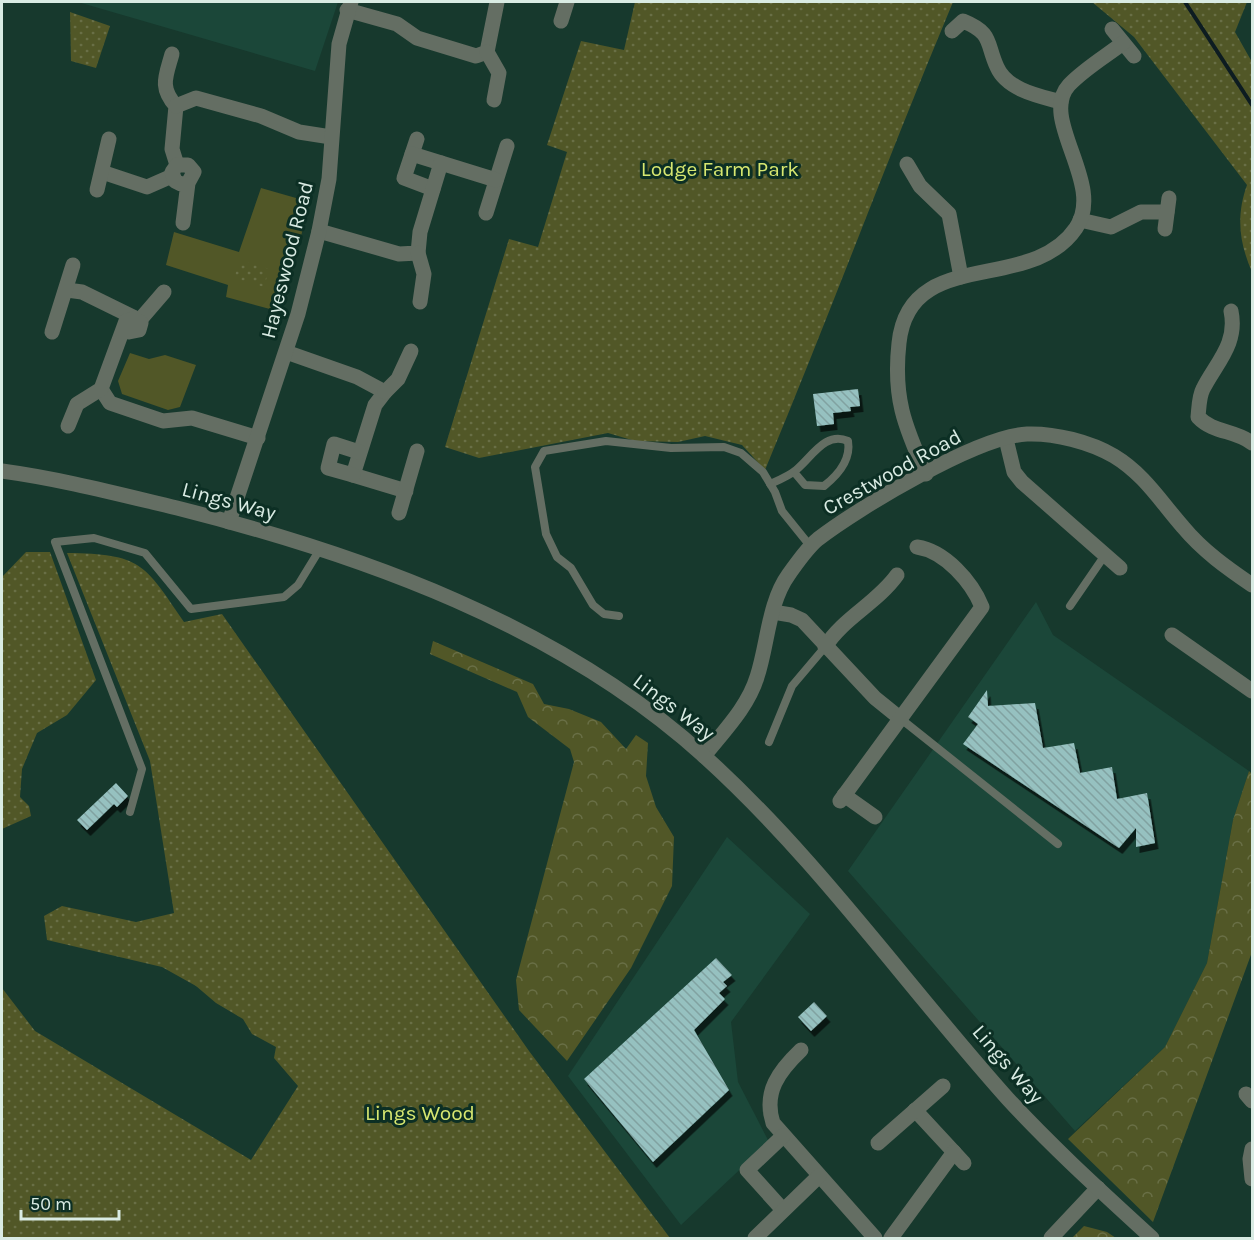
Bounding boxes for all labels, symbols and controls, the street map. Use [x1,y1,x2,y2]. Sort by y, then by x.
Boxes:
park label: Lodge Farm Park [641,157,799,181]
street label: Hayeswood Road [256,179,318,341]
street label: Crestwood Road [819,424,965,520]
street label: Lings Way [179,477,279,525]
street label: Lings Way [628,669,720,746]
street label: Lings Way [967,1020,1049,1108]
park label: Lings Wood [365,1101,475,1125]
scale bar [21,1183,118,1221]
text: 50 m [30,1193,72,1215]

